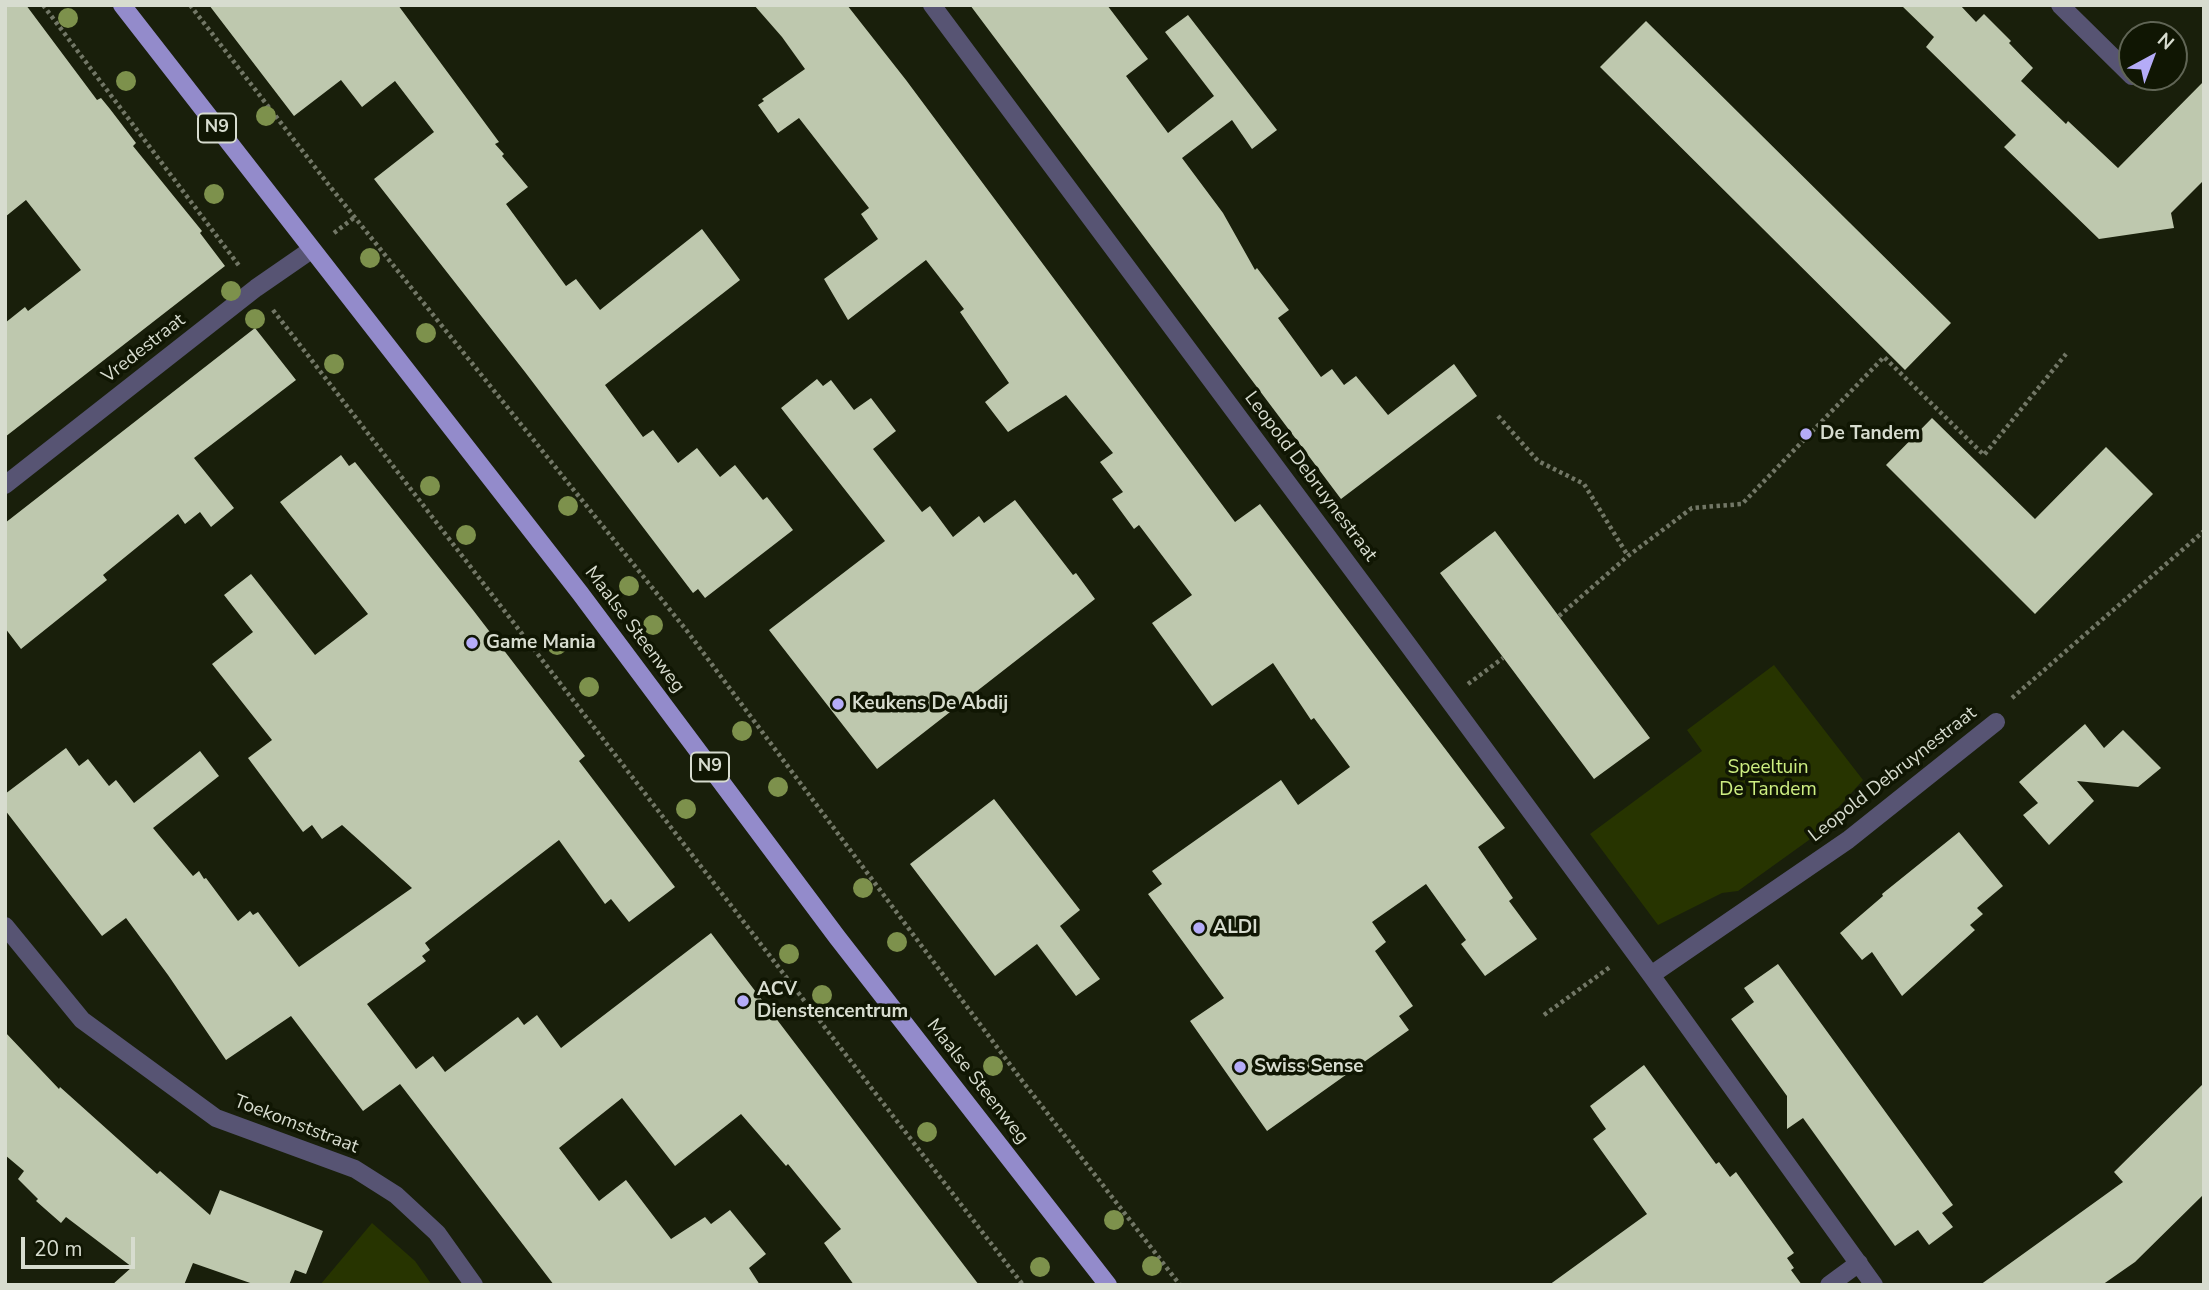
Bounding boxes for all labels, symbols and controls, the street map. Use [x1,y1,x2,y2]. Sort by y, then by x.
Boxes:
north arrow [2118,21,2188,91]
text: N [2152,27,2179,56]
road number: N9 [198,113,236,142]
street label: Vredestraat [98,309,190,389]
street label: Leopold Debruynestraat [1239,388,1381,566]
place label: De Tandem [1820,423,1920,445]
marker: De Tandem [1798,426,1814,442]
street label: Maalse Steenweg [579,562,689,698]
place label: Game Mania [486,632,596,654]
marker: Game Mania [464,635,480,651]
place label: Keukens De Abdij [852,693,1008,715]
marker: Keukens De Abdij [830,696,846,712]
street label: Leopold Debruynestraat [1805,702,1981,848]
road number: N9 [691,752,729,782]
park label: Speeltuin De Tandem [1719,757,1817,801]
place label: ALDI [1213,917,1258,939]
marker: ALDI [1191,920,1207,936]
place label: ACV Dienstencentrum [757,979,908,1023]
marker: ACV Dienstencentrum [735,993,751,1009]
street label: Maalse Steenweg [921,1015,1033,1149]
place label: Swiss Sense [1254,1056,1364,1078]
marker: Swiss Sense [1232,1059,1248,1075]
street label: Toekomststraat [230,1091,362,1159]
scale bar [24,1224,138,1268]
text: 20 m [34,1235,83,1263]

